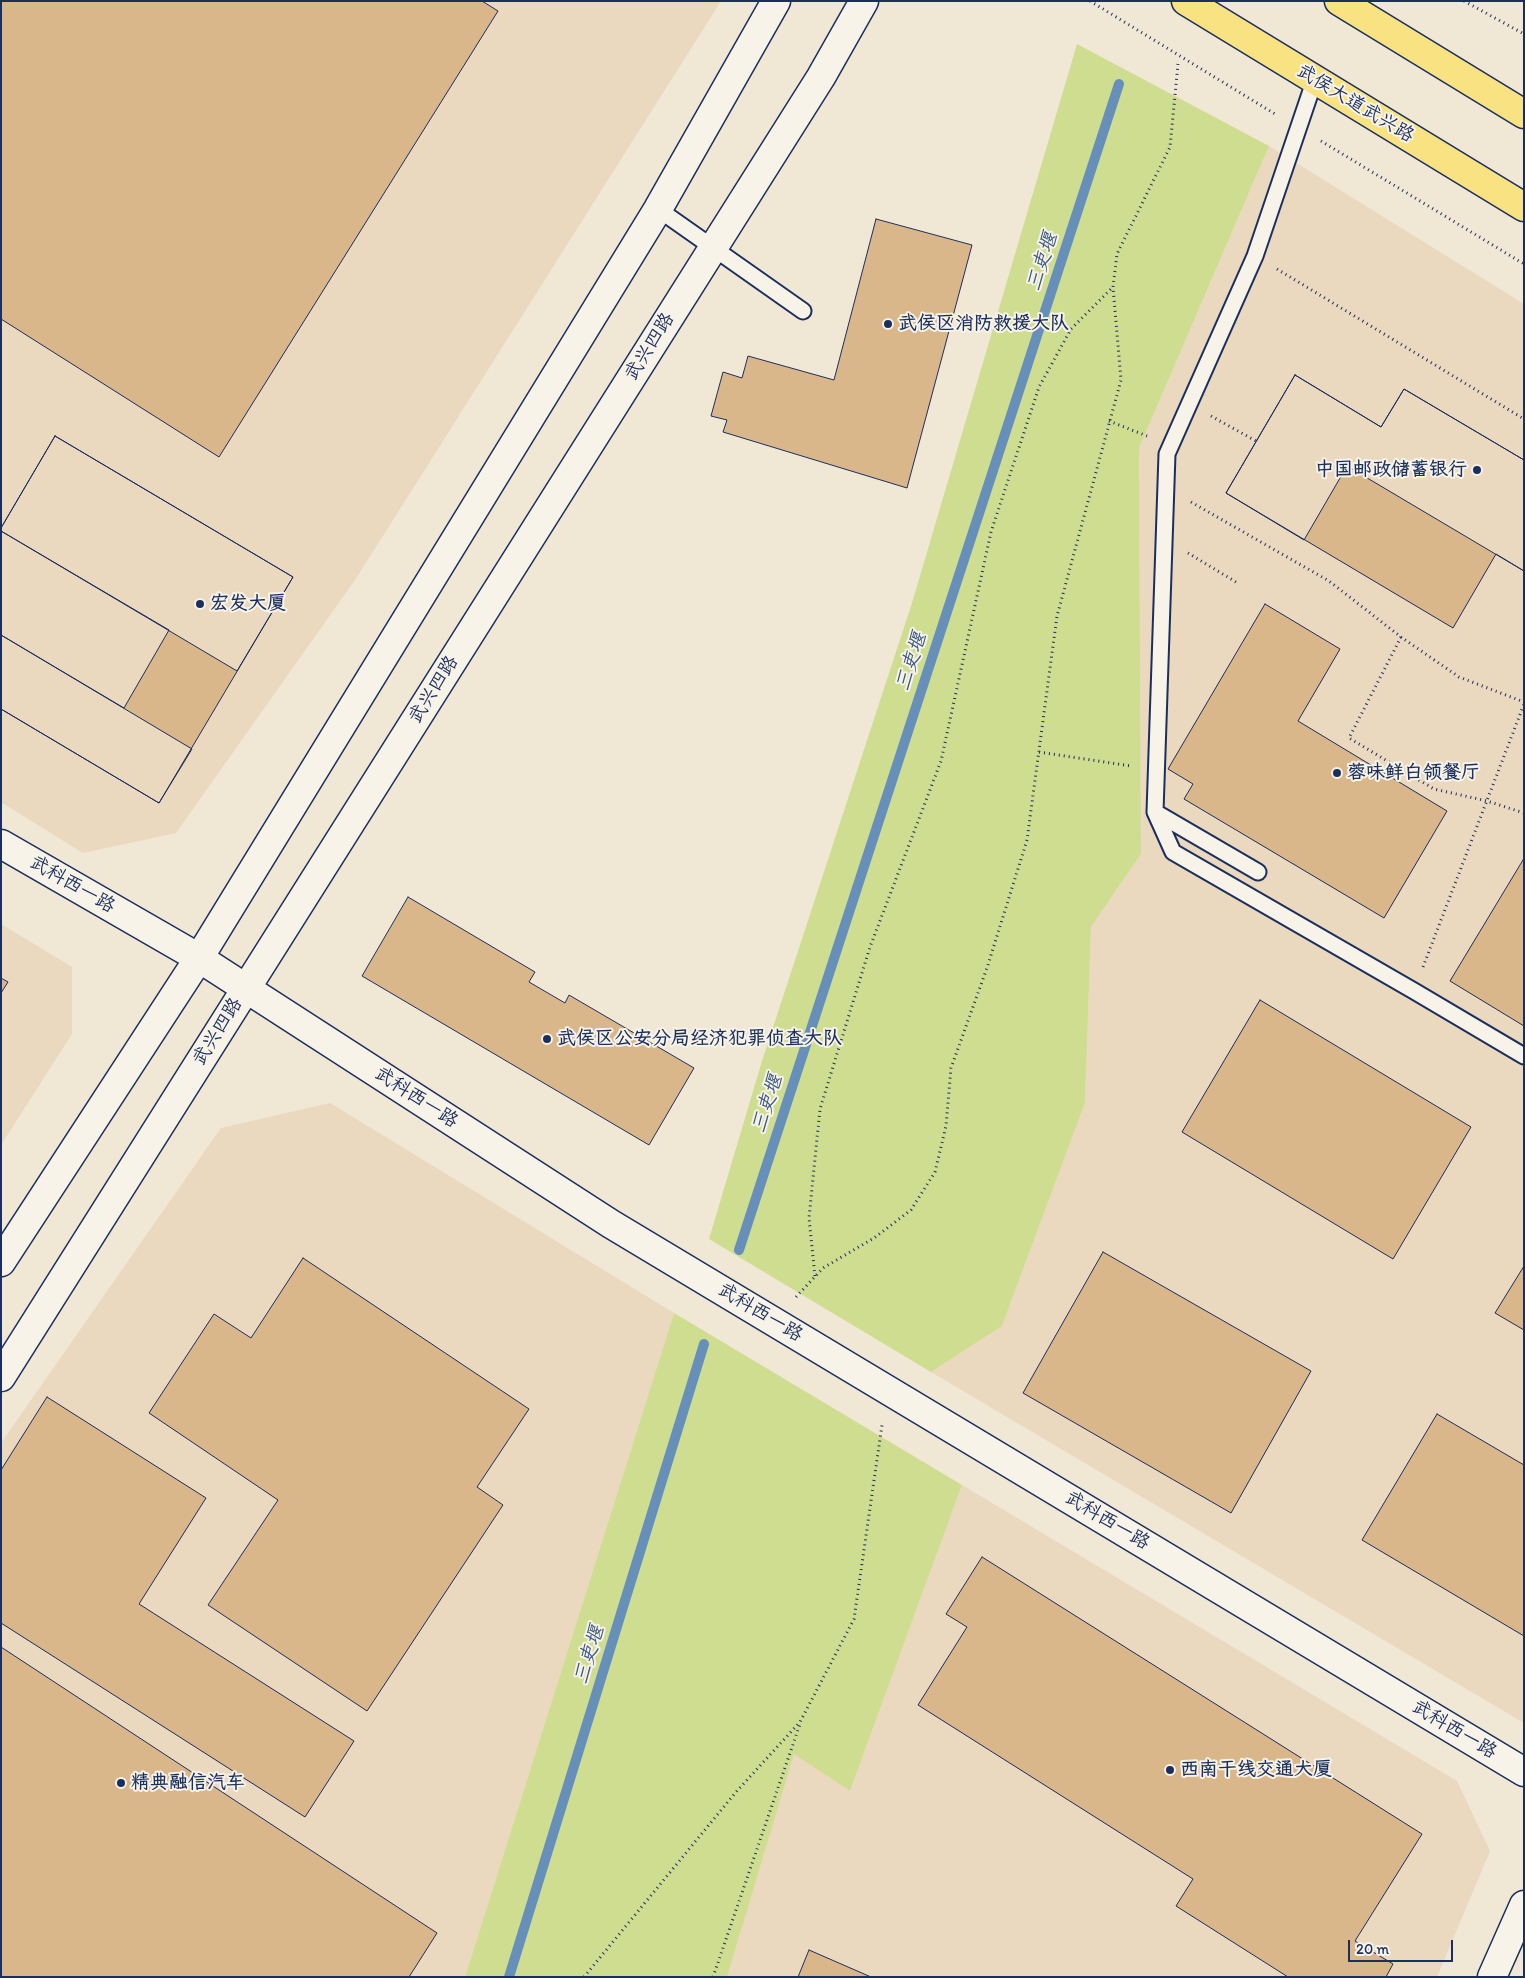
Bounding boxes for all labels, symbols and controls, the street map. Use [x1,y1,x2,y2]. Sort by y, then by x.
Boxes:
street label: 武侯大道武兴路 [1292,60,1418,148]
water label: 三吏堰 [1022,230,1064,294]
street label: 武兴四路 [620,309,680,385]
place label: 武侯区消防救援大队 [898,313,1069,335]
marker: 武侯区消防救援大队 [882,318,894,330]
place label: 中国邮政储蓄银行 [1315,459,1467,481]
marker: 中国邮政储蓄银行 [1471,464,1483,476]
place label: 宏发大厦 [210,593,286,615]
marker: 宏发大厦 [194,598,206,610]
water label: 三吏堰 [891,630,933,694]
street label: 武兴四路 [404,652,464,728]
place label: 蓉味鲜白领餐厅 [1347,762,1480,784]
marker: 蓉味鲜白领餐厅 [1331,767,1343,779]
street label: 武科西一路 [25,851,119,919]
street label: 武兴四路 [188,994,248,1070]
place label: 武侯区公安分局经济犯罪侦查大队 [557,1028,842,1050]
marker: 武侯区公安分局经济犯罪侦查大队 [541,1033,553,1045]
street label: 武科西一路 [370,1063,462,1133]
water label: 三吏堰 [747,1072,789,1136]
street label: 武科西一路 [713,1279,807,1347]
street label: 武科西一路 [1060,1487,1154,1555]
water label: 三吏堰 [570,1623,610,1687]
street label: 武科西一路 [1407,1696,1501,1764]
place label: 西南干线交通大厦 [1180,1759,1332,1781]
marker: 西南干线交通大厦 [1164,1764,1176,1776]
place label: 精典融信汽车 [131,1772,245,1794]
marker: 精典融信汽车 [115,1777,127,1789]
scale bar [1350,1930,1455,1962]
text: 20 m [1356,1940,1389,1958]

